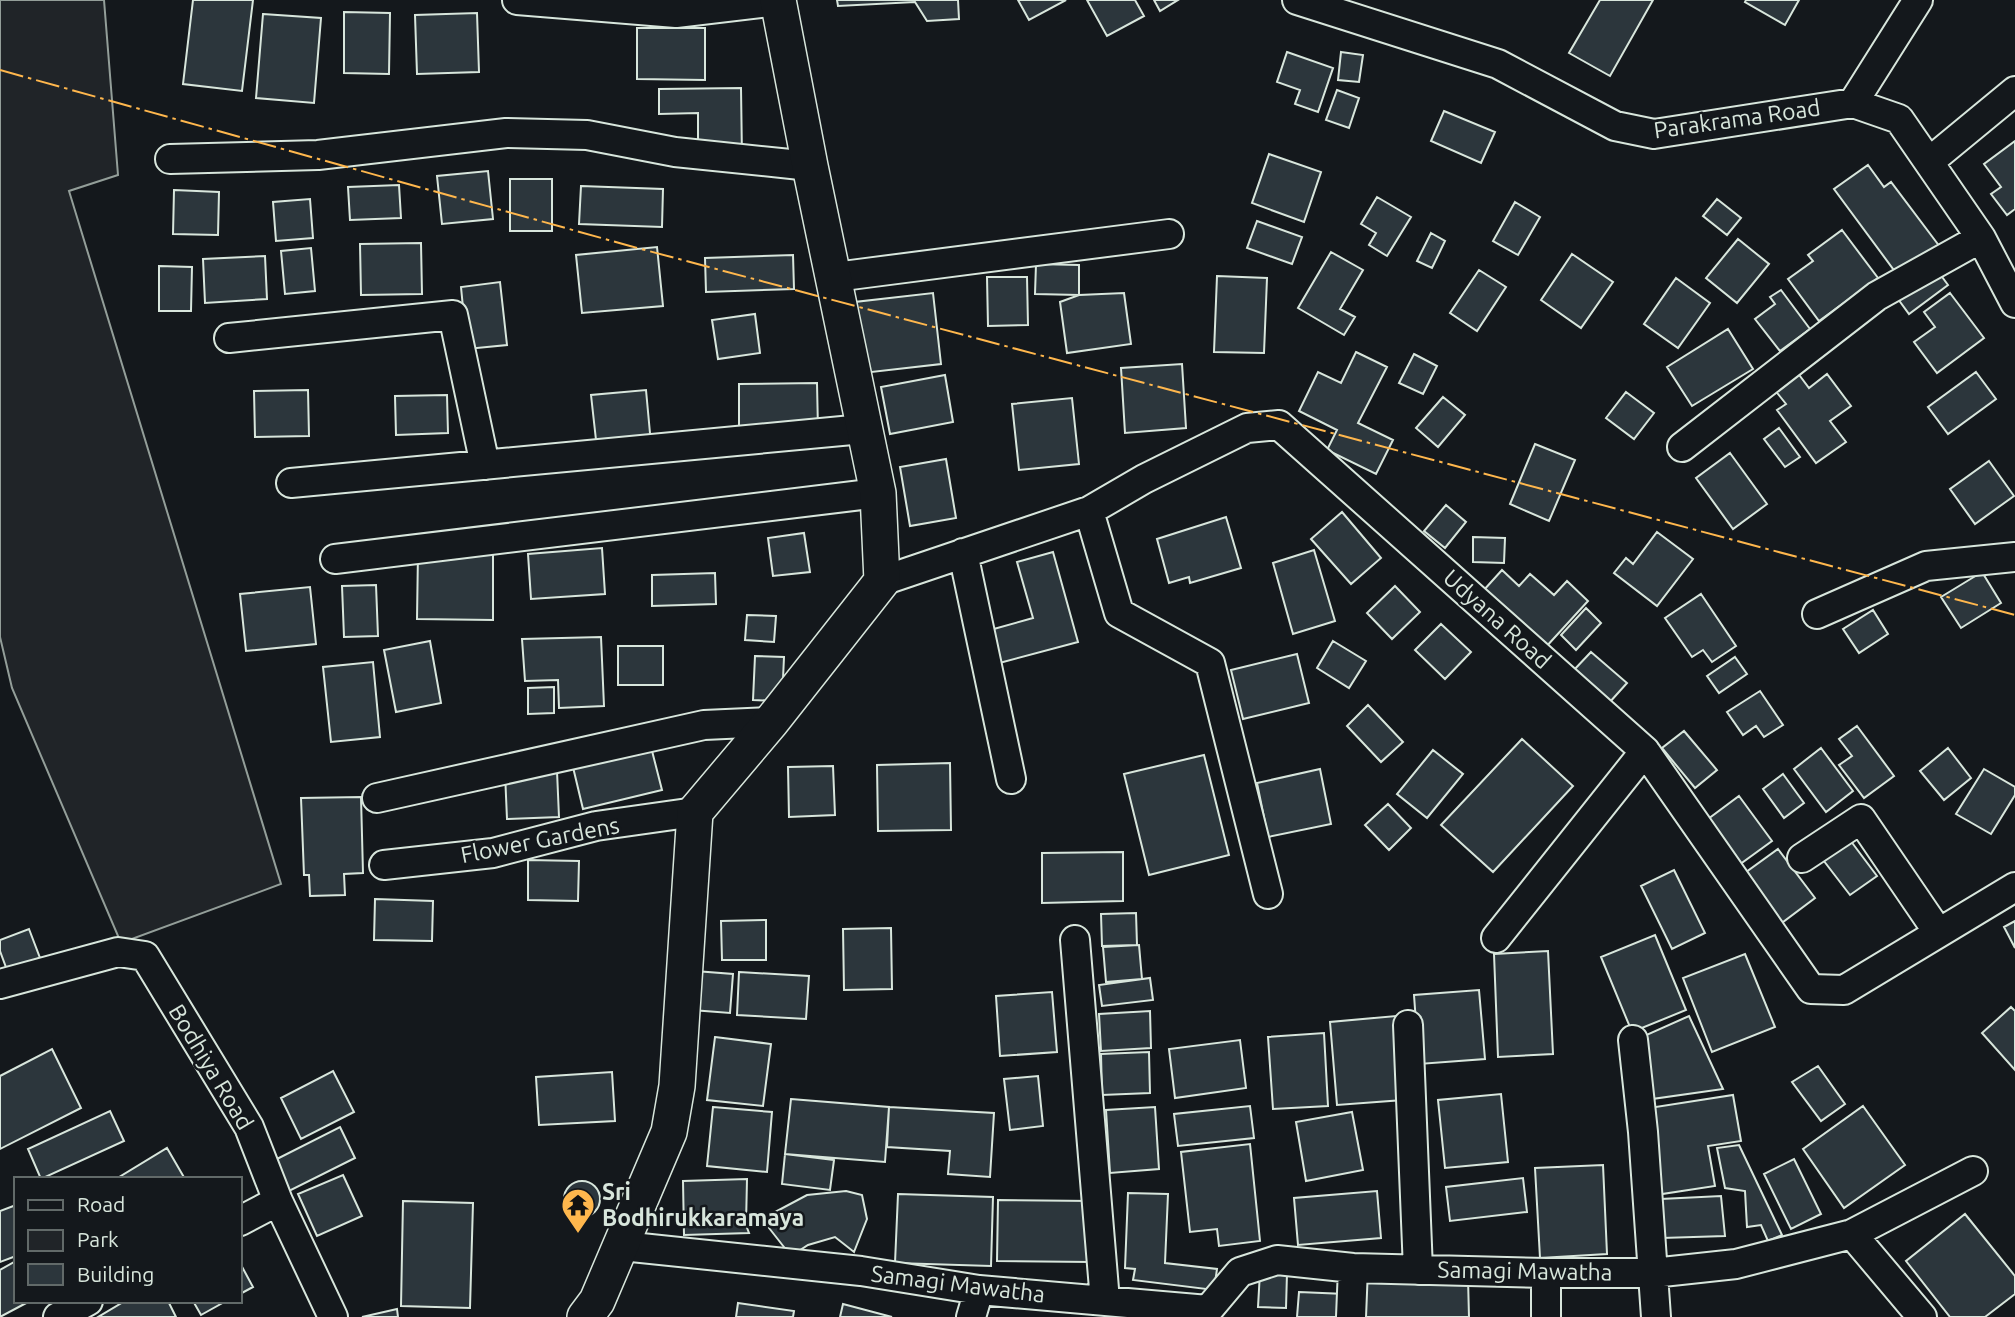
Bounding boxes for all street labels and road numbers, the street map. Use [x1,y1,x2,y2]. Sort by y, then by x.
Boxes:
street label: Parakrama Road [1652,94,1822,143]
street label: Udyana Road [1439,564,1556,673]
street label: Flower Gardens [458,812,621,867]
street label: Bodhiya Road [164,1000,259,1134]
street label: Samagi Mawatha [1437,1256,1613,1285]
street label: Samagi Mawatha [870,1260,1046,1307]

